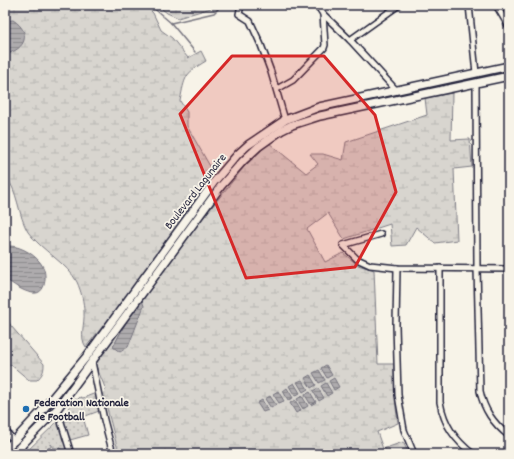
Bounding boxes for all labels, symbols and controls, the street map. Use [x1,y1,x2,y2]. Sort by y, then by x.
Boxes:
street label: Boulevard Lagunaire [161,150,231,233]
place label: Federation Nationale de Football [34,395,129,426]
marker: Federation Nationale de Football [21,404,31,414]

